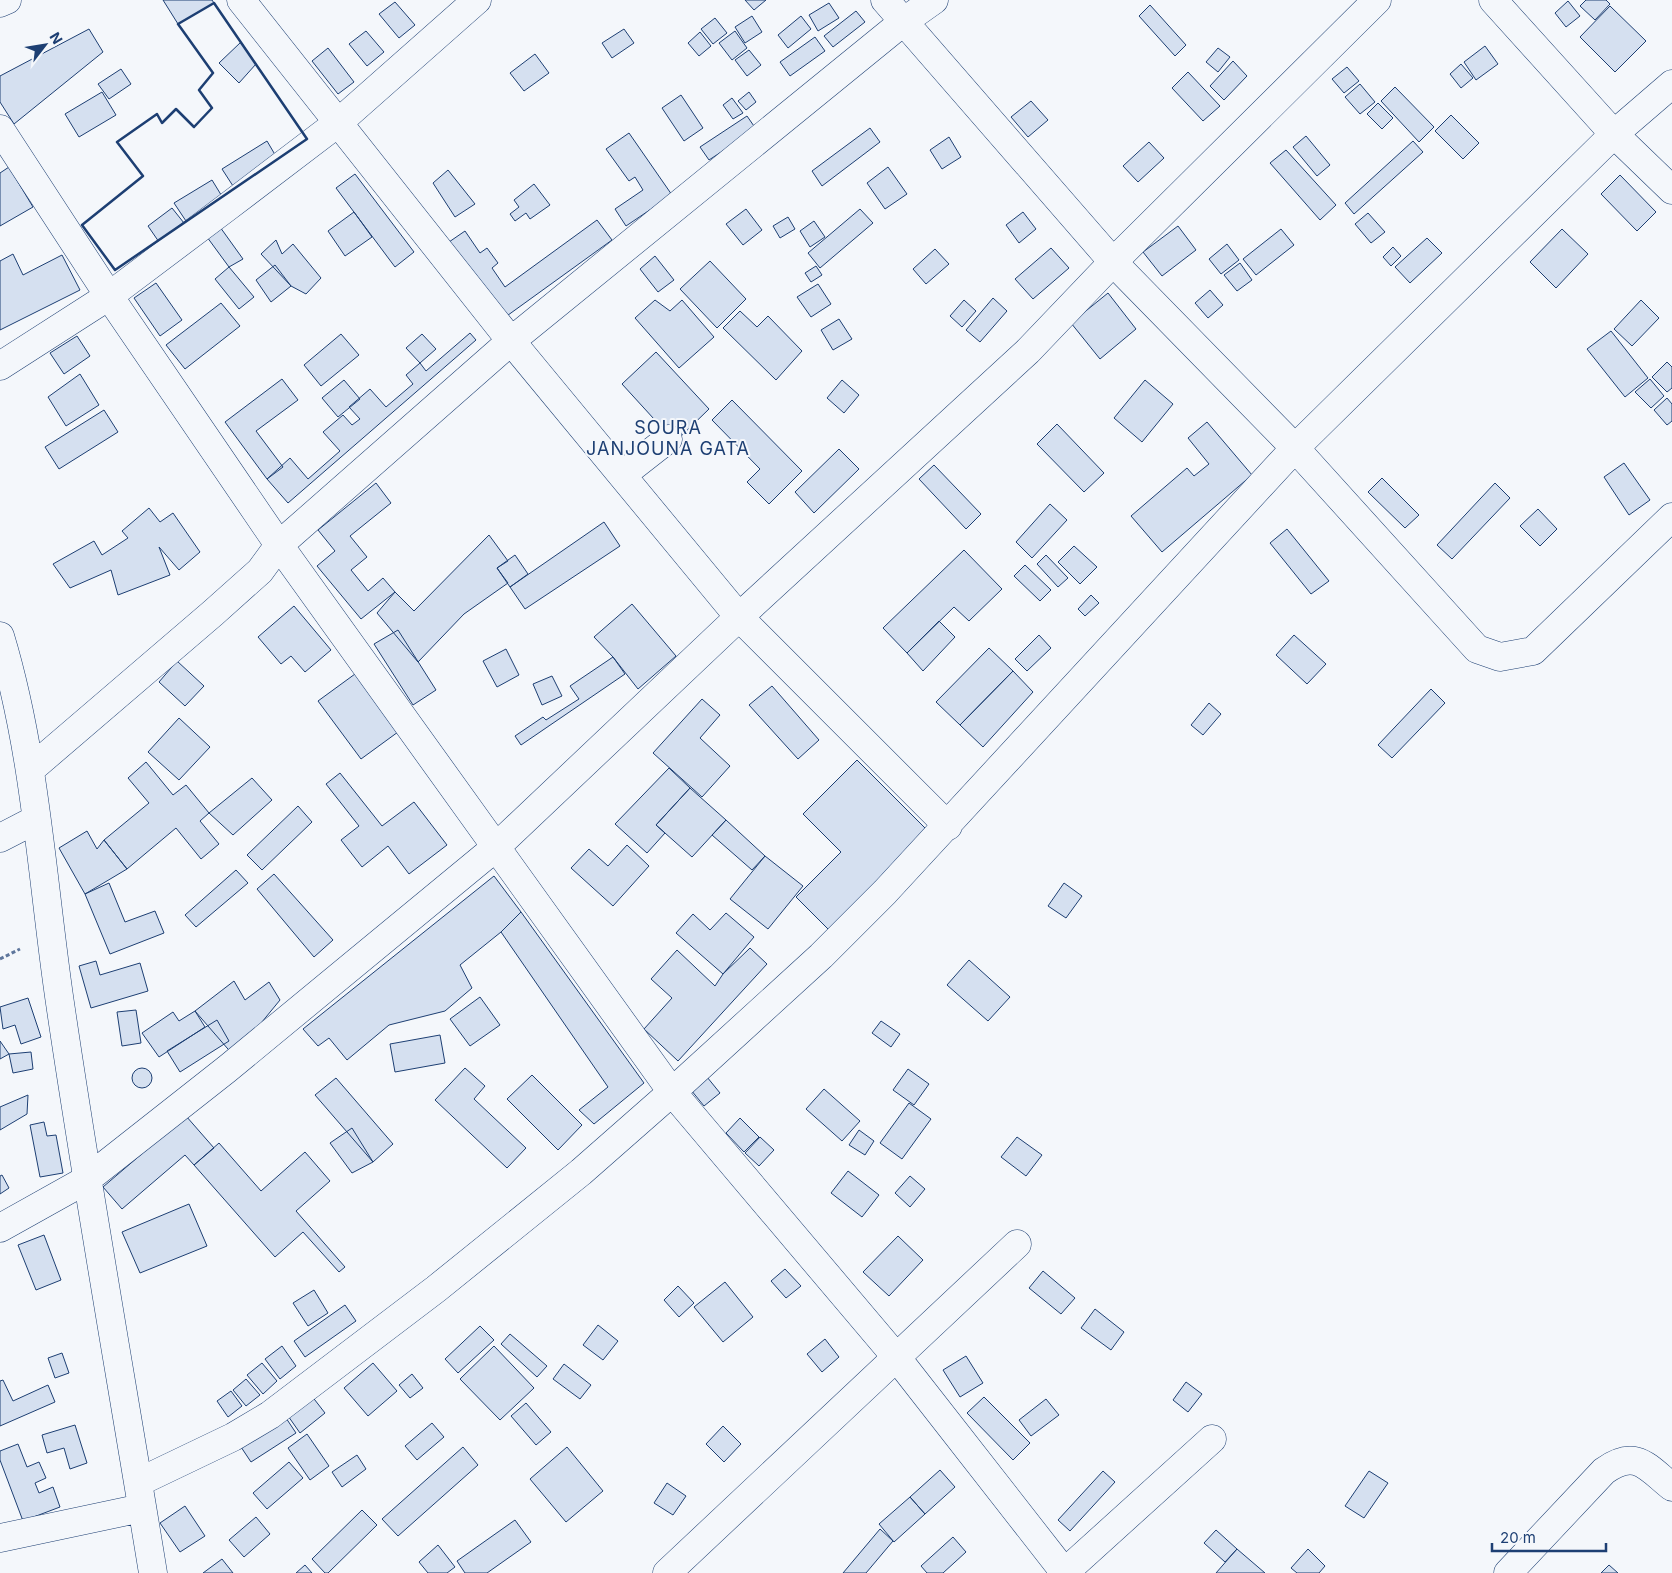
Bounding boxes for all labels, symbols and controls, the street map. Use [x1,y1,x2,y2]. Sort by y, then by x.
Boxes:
north arrow [20,20,70,70]
text: N [47,29,67,47]
district label: SOURA JANJOUNA GATA [586,417,750,459]
scale bar [1492,1520,1606,1552]
text: 20 m [1500,1528,1536,1547]

